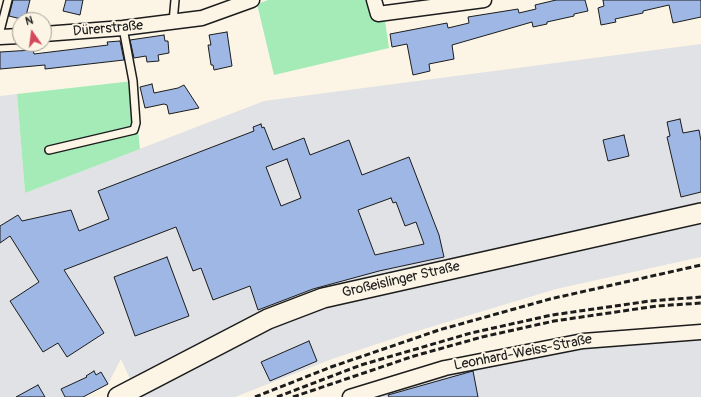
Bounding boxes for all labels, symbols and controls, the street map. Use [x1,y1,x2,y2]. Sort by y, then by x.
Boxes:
north arrow [12,12,52,52]
text: N [24,14,34,28]
street label: Dürerstraße [72,18,144,40]
street label: Großeislinger Straße [341,258,461,302]
street label: Leonhard-Weiss-Straße [452,331,594,375]

